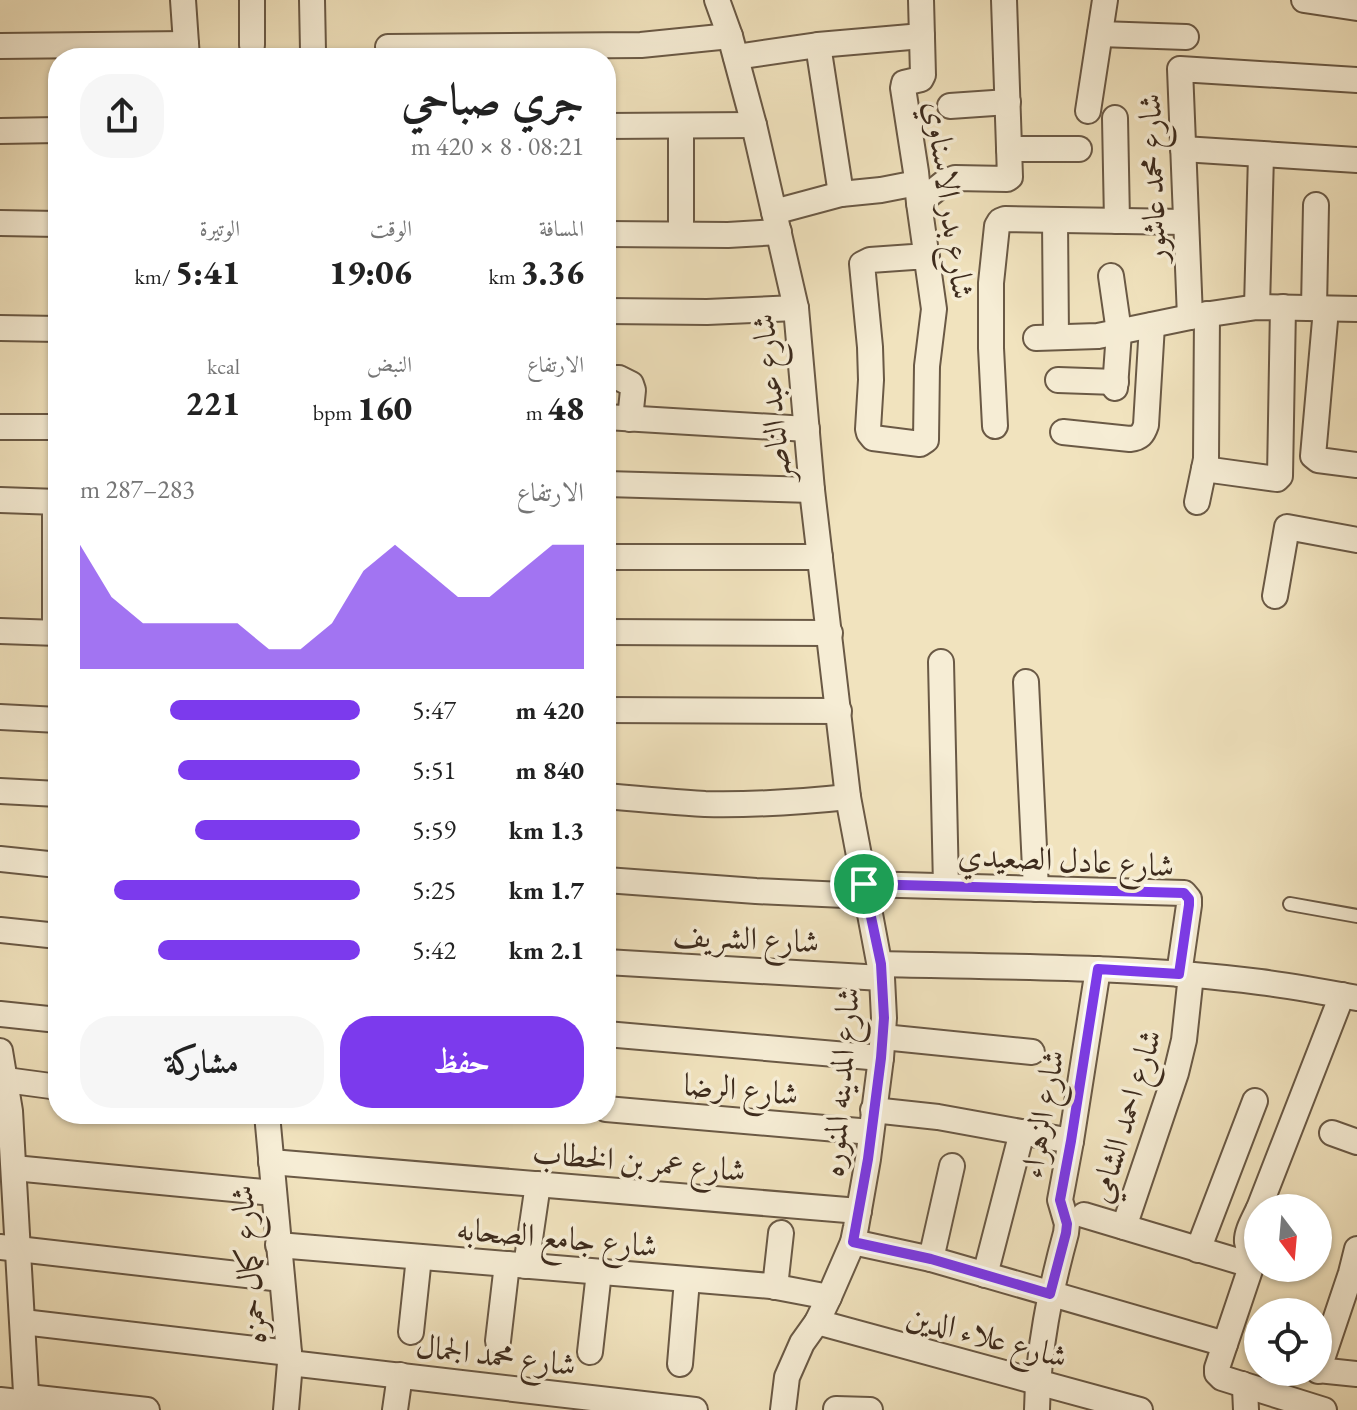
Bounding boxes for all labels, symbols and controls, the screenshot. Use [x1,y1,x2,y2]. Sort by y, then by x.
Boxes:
text: جري صباحي [401,70,584,127]
button: share [80,74,164,158]
street label: شارع محمد عاشور [1128,93,1182,266]
street label: شارع بدر الاسناوي [909,98,985,303]
text: 08:21 · 8 × 420 m [411,129,584,163]
text: الوتيرة [199,214,240,243]
text: الوقت [370,214,412,243]
text: المسافة [539,214,584,243]
text: 5:41 [175,250,240,294]
text: 19:06 [329,250,412,294]
text: 3.36 [520,250,584,294]
text: /km [134,262,175,291]
text: km [489,262,520,291]
street label: شارع عبد الناصر [741,311,807,487]
text: النبض [367,350,412,379]
text: الارتفاع [527,350,584,379]
text: kcal [207,352,240,381]
text: 221 [185,381,240,425]
text: 160 [357,386,412,430]
text: 48 [547,386,584,430]
text: bpm [313,398,357,427]
text: m [526,398,547,427]
text: 283–287 m [80,472,195,506]
text: الارتفاع [517,475,584,509]
text: 5:47 [412,693,456,727]
text: 420 m [516,693,584,727]
text: 5:51 [412,753,456,787]
text: 840 m [516,753,584,787]
text: 5:59 [412,813,456,847]
text: 1.3 km [509,813,584,847]
street label: شارع عادل الصعيدي [956,833,1175,893]
pin [830,850,898,918]
icon: arrive [842,862,886,906]
text: 5:25 [412,873,456,907]
text: 1.7 km [509,873,584,907]
street label: شارع الشريف [671,913,820,969]
text: 5:42 [412,933,456,967]
text: 2.1 km [509,933,584,967]
street label: شارع المدينه المنوره [811,985,875,1179]
button: مشاركة [80,1016,324,1108]
button: حفظ [340,1016,584,1108]
street label: شارع احمد الشامي [1079,1024,1177,1210]
street label: شارع الزهراء [1010,1046,1080,1183]
street label: شارع الرضا [681,1063,800,1121]
street label: شارع عمر بن الخطاب [530,1131,747,1197]
street label: شارع كمال حمزه [220,1183,282,1346]
north arrow [1244,1194,1332,1282]
map controls [1244,1194,1332,1386]
street label: شارع جامع الصحابه [454,1207,659,1275]
street label: شارع علاء الدين [900,1294,1072,1383]
button: locate [1244,1298,1332,1386]
street label: شارع محمد الجمال [413,1324,579,1392]

